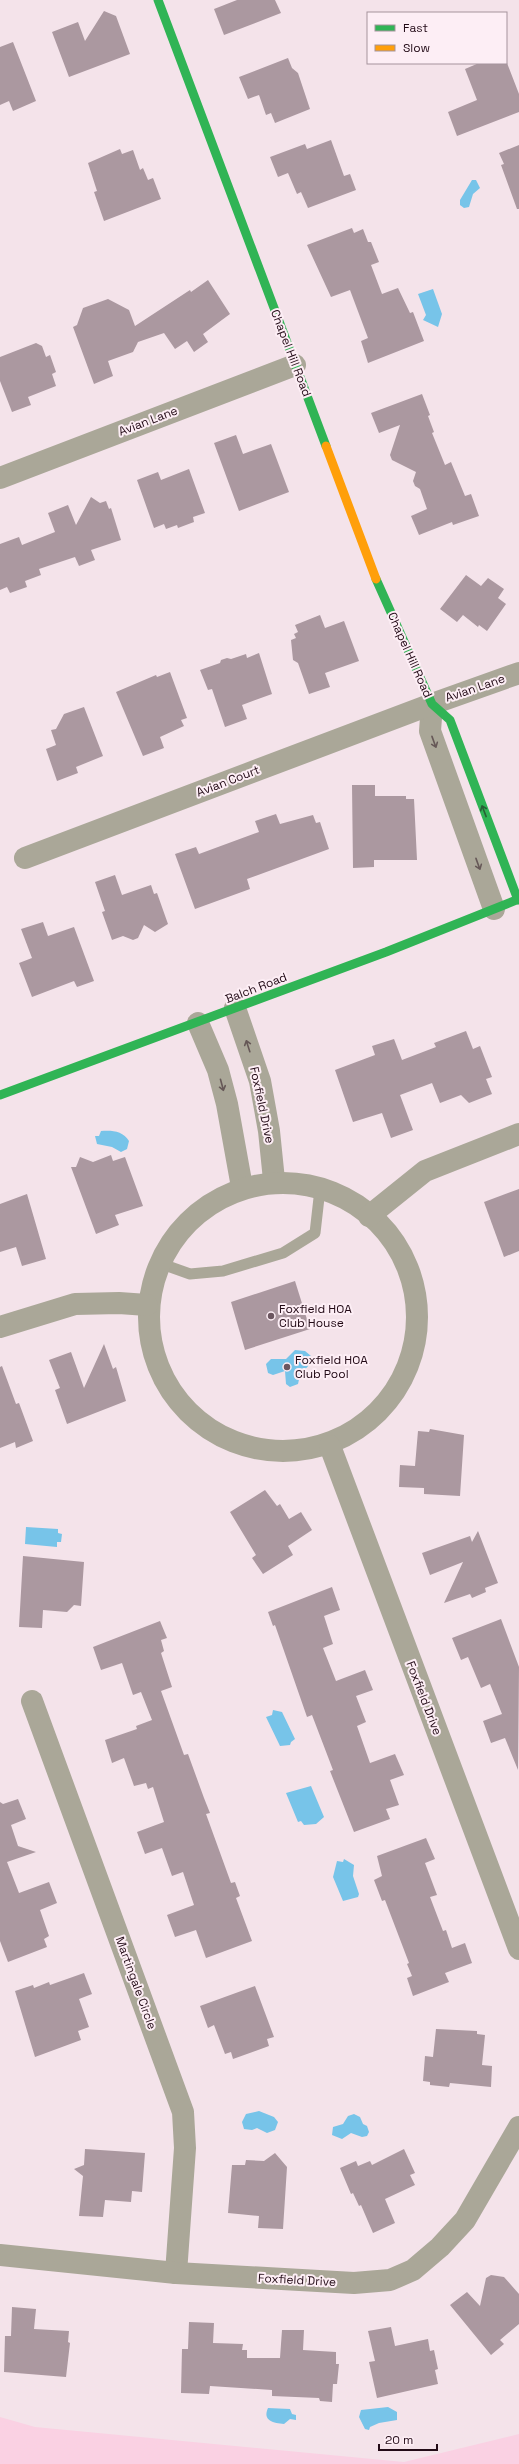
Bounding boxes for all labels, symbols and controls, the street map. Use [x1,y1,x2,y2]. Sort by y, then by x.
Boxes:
legend [367,12,507,64]
text: Fast [403,20,428,36]
text: Slow [403,40,430,56]
street label: Chapel Hill Road [267,307,315,399]
street label: Avian Lane [116,402,180,440]
street label: Chapel Hill Road [384,610,436,700]
street label: Avian Lane [443,670,507,706]
one-way arrow [430,735,438,747]
street label: Avian Court [194,762,262,800]
one-way arrow [480,805,488,817]
one-way arrow [475,857,482,870]
street label: Balch Road [223,969,289,1007]
one-way arrow [244,1040,251,1053]
street label: Foxfield Drive [246,1065,278,1145]
one-way arrow [219,1078,226,1091]
place label: Foxfield HOA Club House [279,1301,352,1331]
marker: Foxfield HOA Club House [266,1311,276,1321]
place label: Foxfield HOA Club Pool [295,1352,368,1382]
marker: Foxfield HOA Club Pool [282,1362,292,1372]
street label: Foxfield Drive [403,1659,445,1737]
street label: Martingale Circle [112,1934,160,2032]
street label: Foxfield Drive [258,2270,336,2290]
scale bar [379,2426,437,2452]
text: 20 m [385,2432,413,2448]

